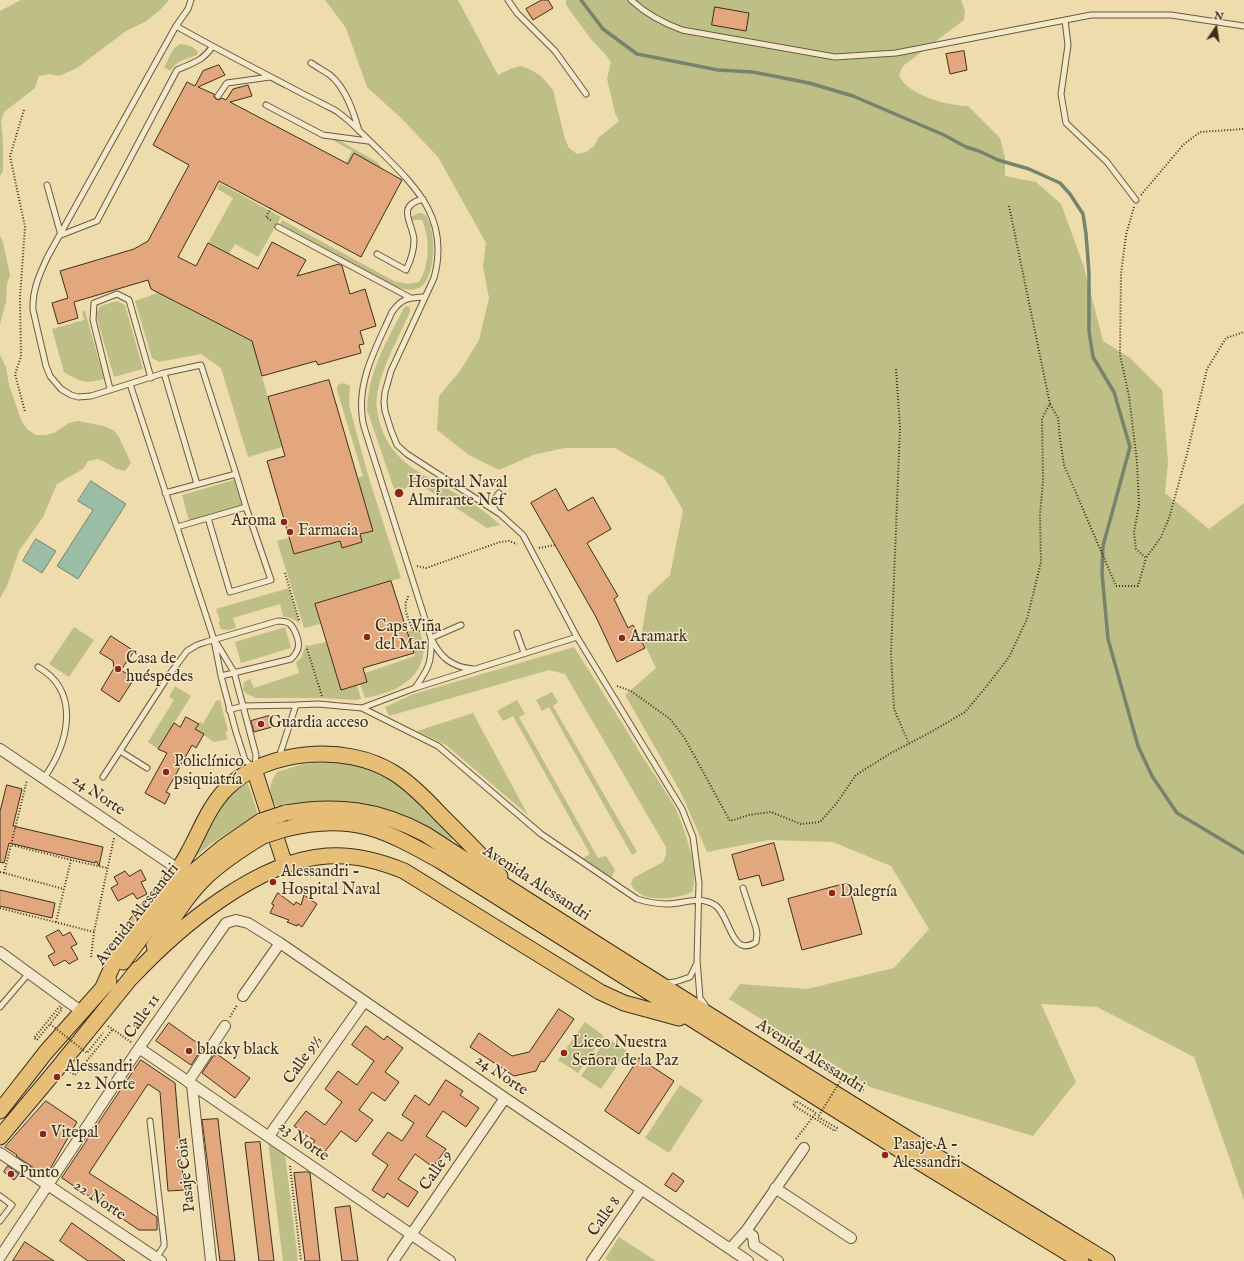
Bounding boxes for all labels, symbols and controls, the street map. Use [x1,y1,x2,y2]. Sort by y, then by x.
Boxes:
north arrow [1196,8,1236,48]
text: N [1212,8,1225,24]
place label: Hospital Naval Almirante Nef [408,474,507,512]
marker: Hospital Naval Almirante Nef [393,487,405,499]
place label: Aroma [231,512,276,532]
marker: Aroma [279,517,289,527]
place label: Farmacia [298,522,358,542]
marker: Farmacia [285,527,295,537]
place label: Caps Viña del Mar [375,618,441,656]
place label: Aramark [630,628,687,648]
marker: Caps Viña del Mar [362,632,372,642]
marker: Aramark [617,633,627,643]
place label: Casa de huéspedes [126,650,193,688]
marker: Casa de huéspedes [113,664,123,674]
place label: Guardia acceso [269,714,368,734]
marker: Guardia acceso [256,719,266,729]
place label: Policlínico psiquiatría [174,753,244,791]
marker: Policlínico psiquiatría [161,767,171,777]
street label: 24 Norte [68,771,128,821]
street label: Avenida Alessandri [479,842,593,926]
street label: Avenida Alessandri [92,860,184,970]
place label: Alessandri - Hospital Naval [281,863,380,901]
marker: Alessandri - Hospital Naval [268,877,278,887]
place label: Dalegría [840,883,897,903]
marker: Dalegría [827,888,837,898]
street label: Calle 11 [121,991,165,1043]
street label: Avenida Alessandri [752,1016,868,1098]
street label: Calle 9½ [280,1032,328,1088]
place label: Liceo Nuestra Señora de la Paz [572,1034,679,1072]
place label: blacky black [197,1041,279,1061]
marker: blacky black [184,1046,194,1056]
marker: Liceo Nuestra Señora de la Paz [559,1048,569,1058]
street label: 24 Norte [471,1051,531,1101]
place label: Alessandri - 22 Norte [65,1058,135,1096]
marker: Alessandri - 22 Norte [52,1072,62,1082]
street label: 23 Norte [274,1118,332,1166]
place label: Vitepal [51,1124,98,1144]
marker: Vitepal [38,1129,48,1139]
place label: Pasaje A - Alessandri [893,1136,961,1174]
street label: Pasaje Coia [174,1137,200,1213]
street label: Calle 9 [416,1147,458,1195]
marker: Pasaje A - Alessandri [880,1150,890,1160]
place label: Punto [19,1164,59,1184]
marker: Punto [6,1169,16,1179]
street label: 22 Norte [69,1176,129,1226]
street label: Calle 8 [584,1193,626,1241]

